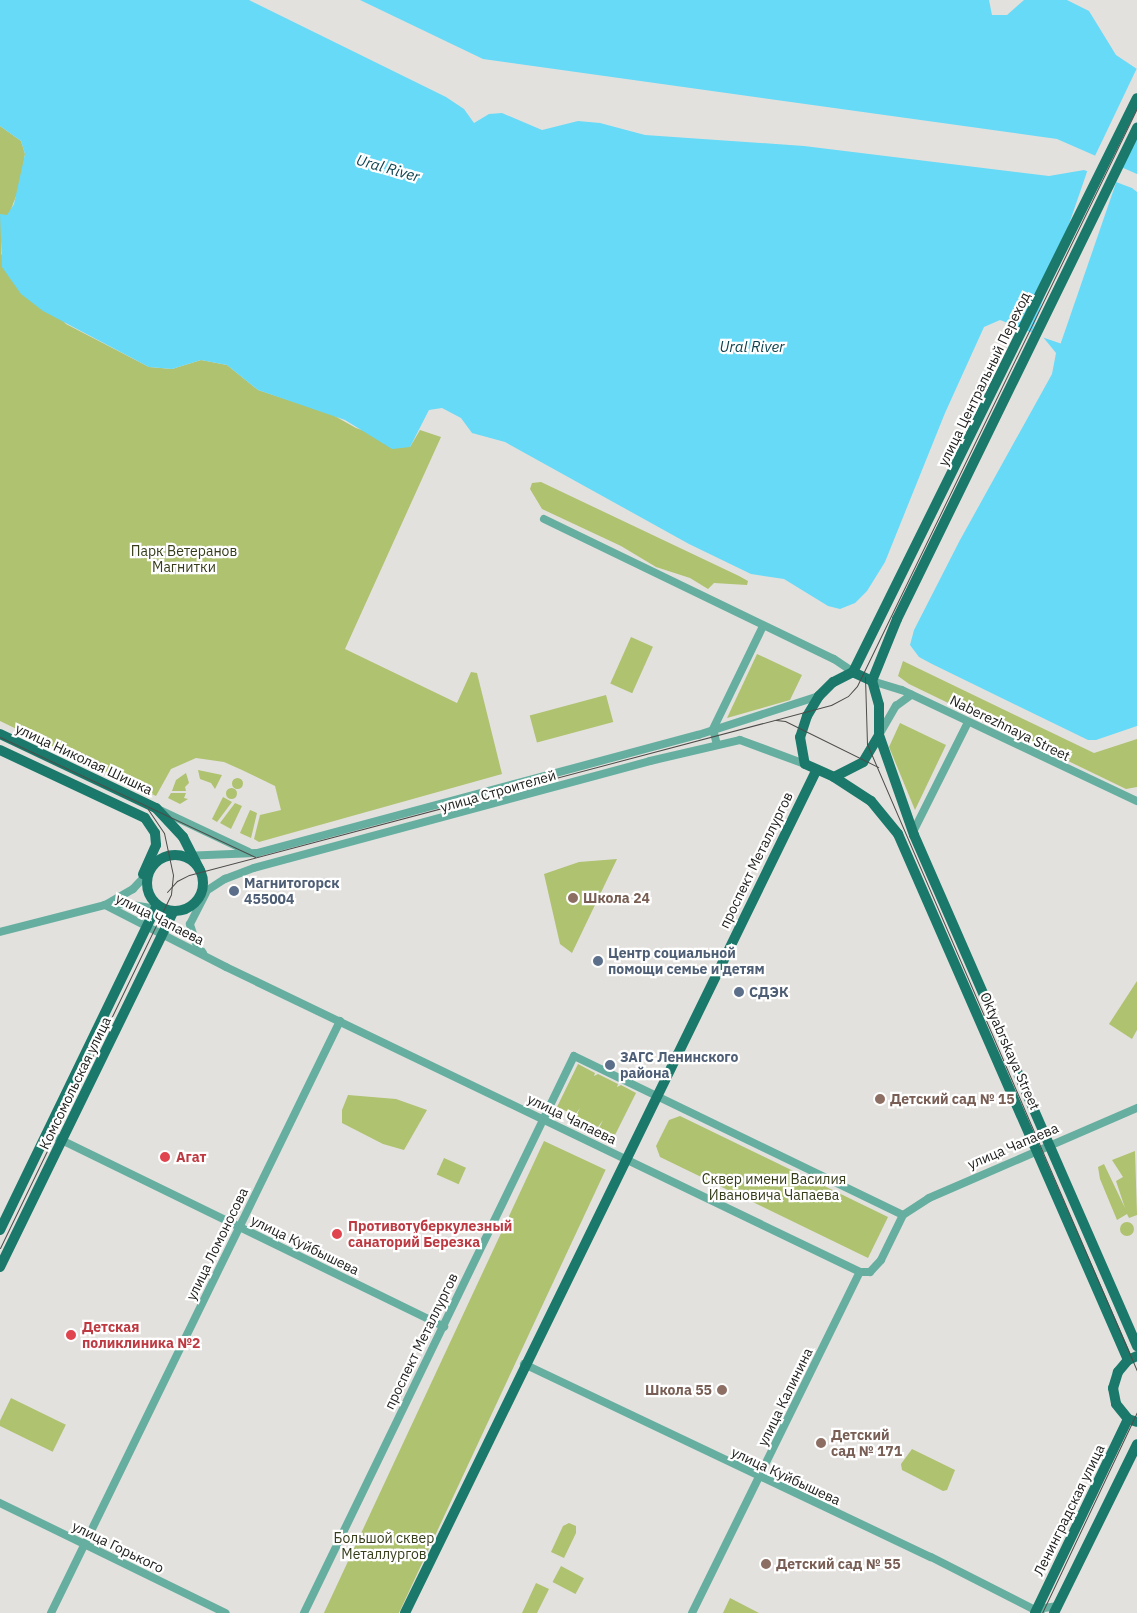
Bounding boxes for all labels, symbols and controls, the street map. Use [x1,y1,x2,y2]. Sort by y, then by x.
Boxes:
water label: Ural River [354,150,422,186]
street label: улица Центральный Переход [934,289,1034,469]
water label: Ural River [719,338,785,356]
park label: Парк Ветеранов Магнитки [131,543,237,576]
street label: Naberezhnaya Street [947,692,1073,764]
street label: улица Николая Шишка [13,720,155,798]
street label: улица Строителей [438,766,558,816]
street label: проспект Металлургов [716,789,796,931]
place label: Магнитогорск 455004 [244,875,340,908]
marker: Магнитогорск 455004 [228,885,240,897]
street label: улица Чапаева [113,889,207,949]
place label: Школа 24 [583,890,650,906]
marker: Школа 24 [567,892,579,904]
place label: Центр социальной помощи семье и детям [608,945,765,978]
marker: Центр социальной помощи семье и детям [592,955,604,967]
place label: СДЭК [749,984,788,1000]
marker: СДЭК [733,986,745,998]
street label: Oktyabrskaya Street [976,990,1044,1112]
street label: Комсомольская улица [36,1014,114,1152]
place label: ЗАГС Ленинского района [620,1049,738,1082]
marker: ЗАГС Ленинского района [604,1059,616,1071]
street label: улица Чапаева [525,1090,619,1148]
place label: Детский сад № 15 [890,1091,1015,1107]
marker: Детский сад № 15 [874,1093,886,1105]
street label: улица Чапаева [965,1119,1061,1173]
place label: Агат [176,1149,206,1165]
marker: Агат [158,1150,172,1164]
park label: Сквер имени Василия Ивановича Чапаева [702,1171,846,1204]
street label: улица Ломоносова [182,1185,252,1303]
street label: улица Куйбышева [248,1212,362,1278]
place label: Противотуберкулезный санаторий Березка [348,1218,512,1250]
marker: Противотуберкулезный санаторий Березка [330,1227,344,1241]
street label: проспект Металлургов [381,1270,461,1412]
place label: Детская поликлиника №2 [82,1319,200,1351]
marker: Детская поликлиника №2 [64,1328,78,1342]
street label: улица Калинина [754,1345,816,1449]
place label: Школа 55 [645,1382,712,1398]
marker: Школа 55 [716,1384,728,1396]
place label: Детский сад № 171 [831,1427,902,1460]
marker: Детский сад № 171 [815,1437,827,1449]
street label: Ленинградская улица [1030,1442,1108,1578]
street label: улица Куйбышева [729,1443,843,1509]
street label: улица Горького [69,1518,167,1576]
park label: Большой сквер Металлургов [334,1530,434,1562]
place label: Детский сад № 55 [776,1556,901,1572]
marker: Детский сад № 55 [760,1558,772,1570]

